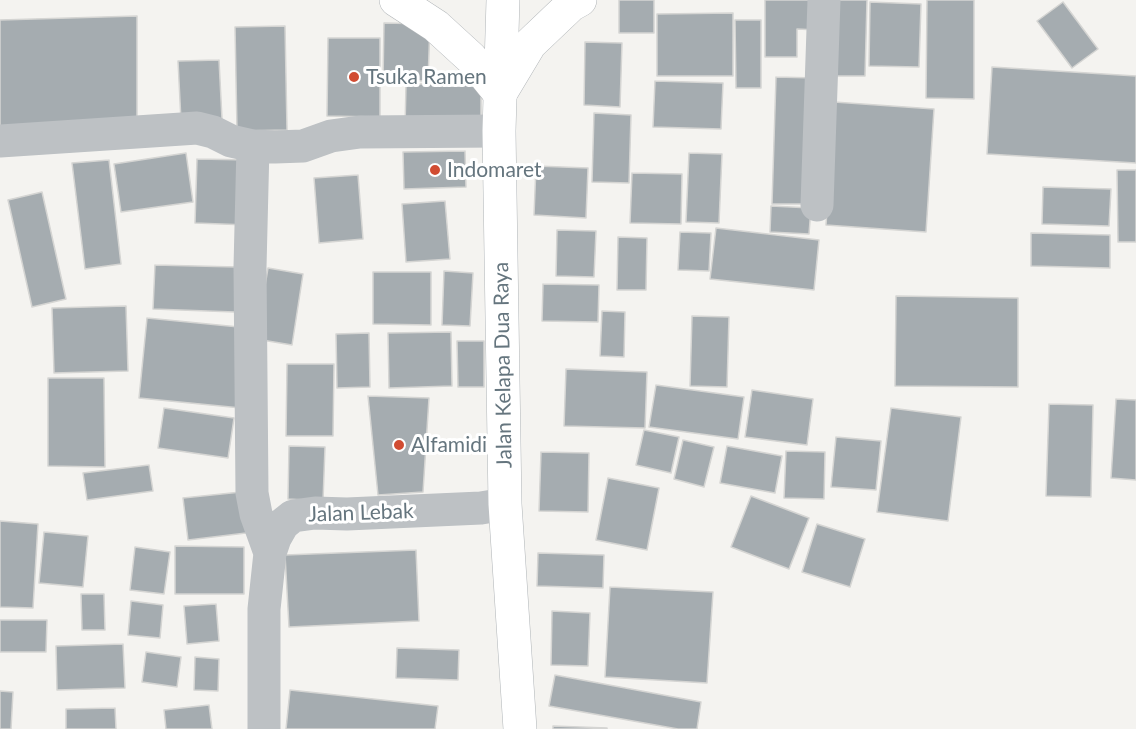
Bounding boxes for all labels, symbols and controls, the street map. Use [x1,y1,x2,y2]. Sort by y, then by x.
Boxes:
place label: Tsuka Ramen [366,64,487,90]
marker: Tsuka Ramen [347,70,361,84]
place label: Indomaret [447,157,542,183]
marker: Indomaret [428,163,442,177]
street label: Jalan Kelapa Dua Raya [489,262,517,468]
place label: Alfamidi [411,432,487,458]
marker: Alfamidi [392,438,406,452]
street label: Jalan Lebak [308,499,414,527]

